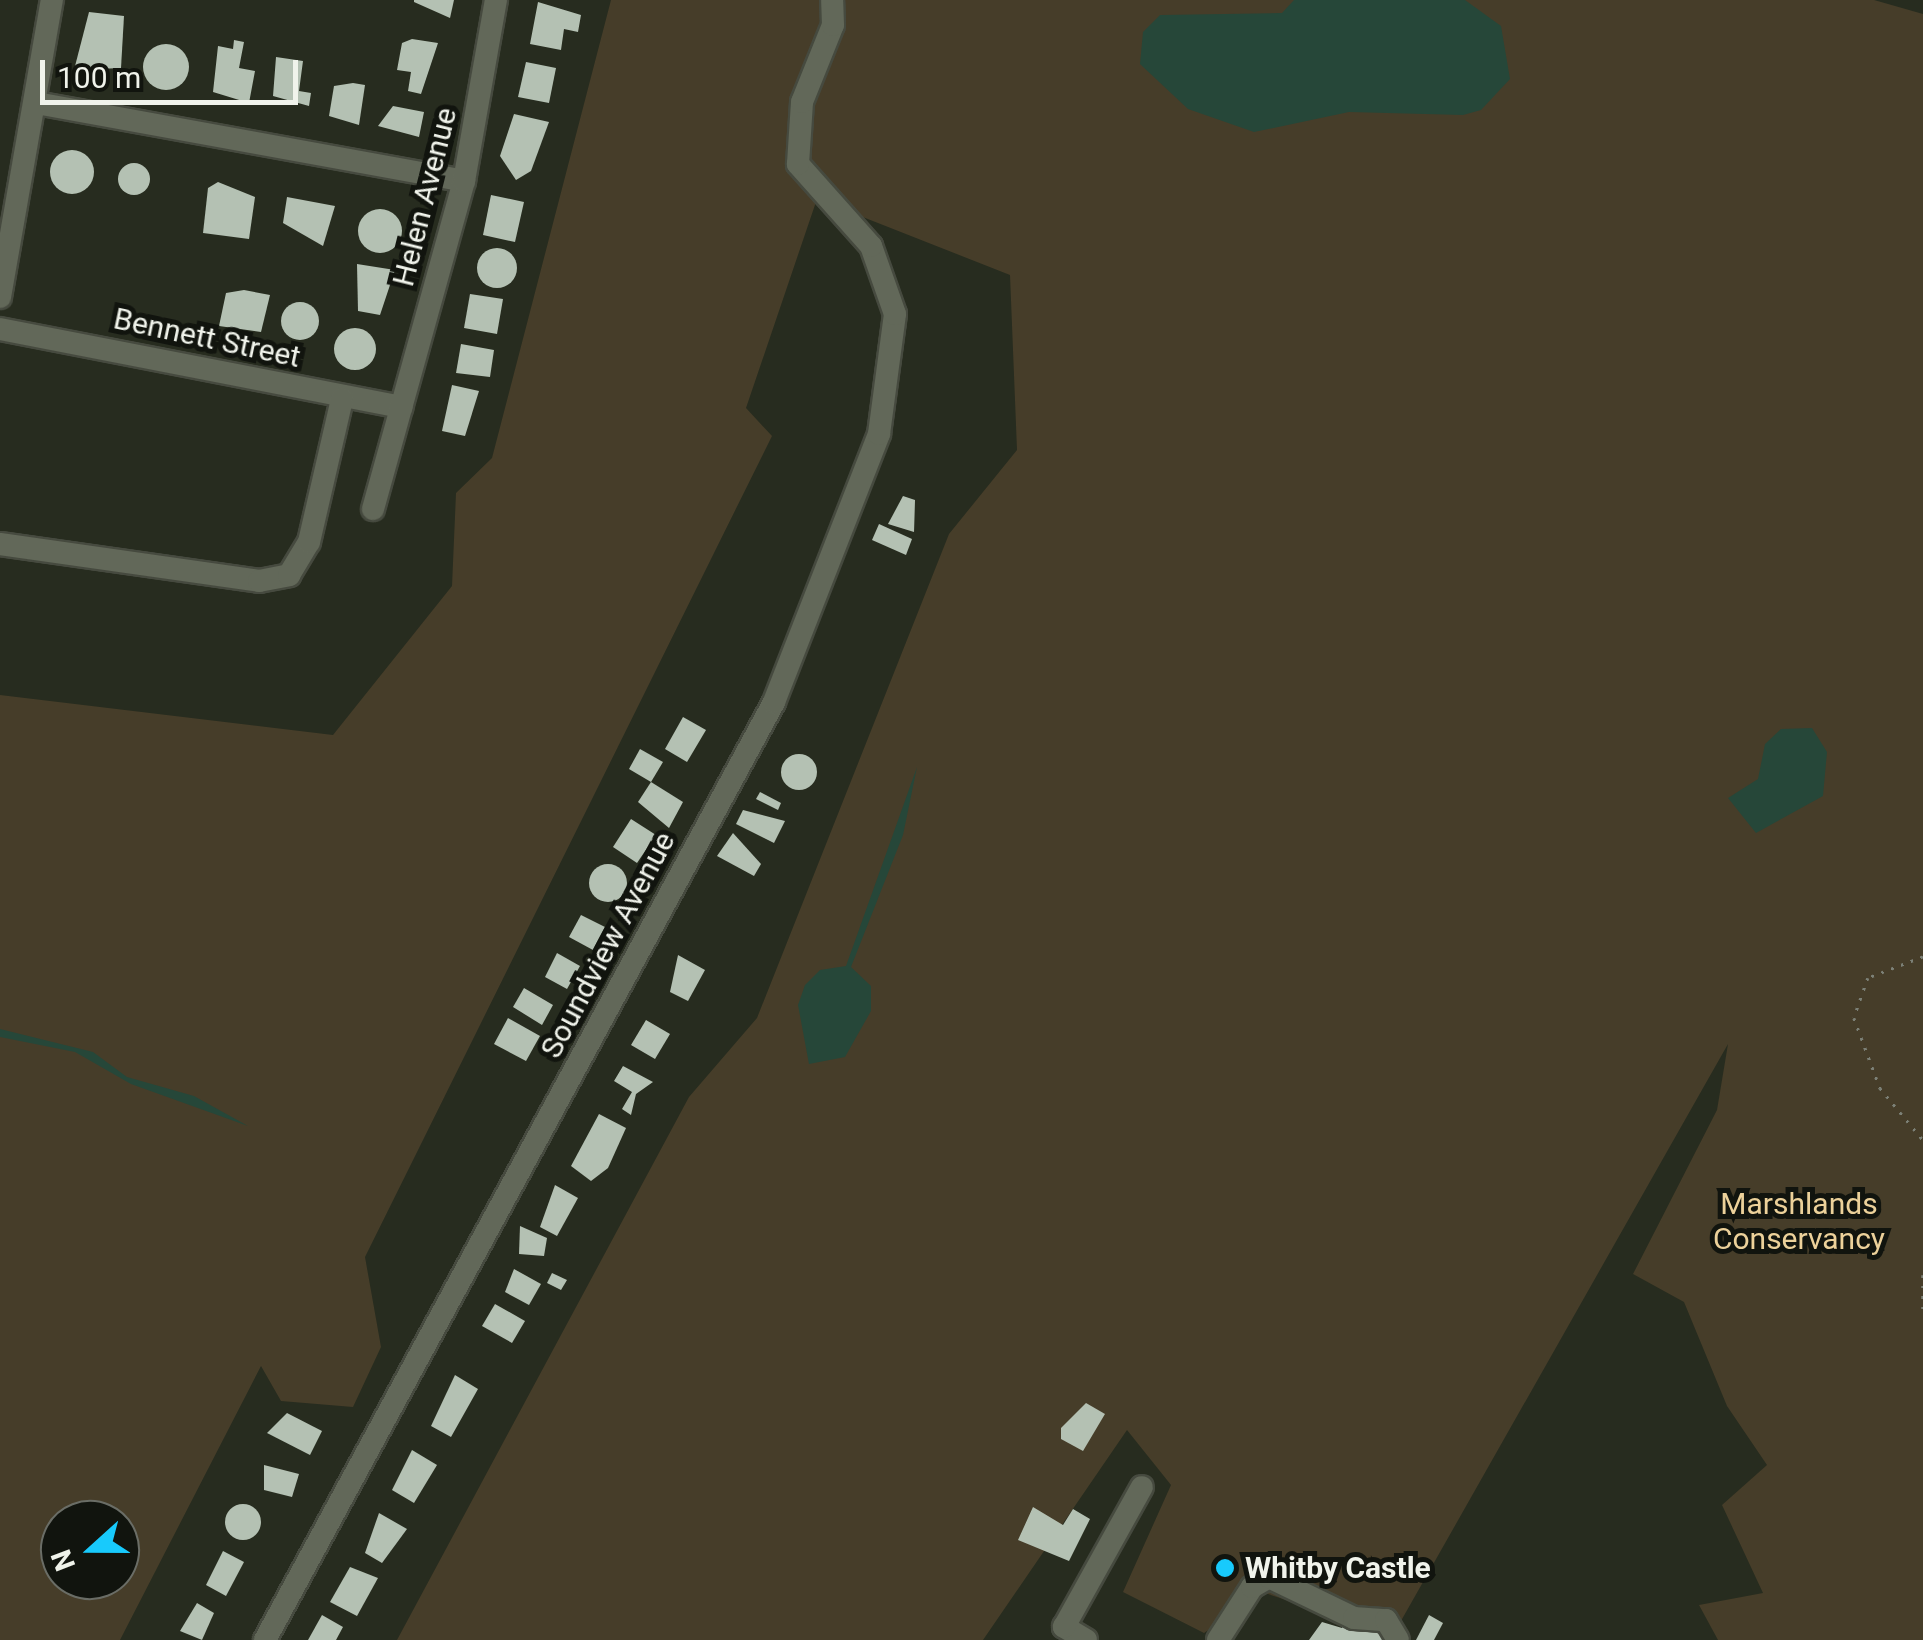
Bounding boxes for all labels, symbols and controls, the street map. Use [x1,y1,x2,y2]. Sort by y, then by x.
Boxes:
scale bar [45,40,302,102]
text: 100 m [57,60,141,95]
street label: Helen Avenue [385,104,465,290]
street label: Bennett Street [110,301,304,375]
street label: Soundview Avenue [533,826,683,1064]
park label: Marshlands Conservancy [1713,1186,1885,1256]
north arrow [40,1500,140,1600]
text: N [44,1545,82,1575]
place label: Whitby Castle [1245,1550,1431,1586]
marker: Whitby Castle [1214,1557,1236,1579]

